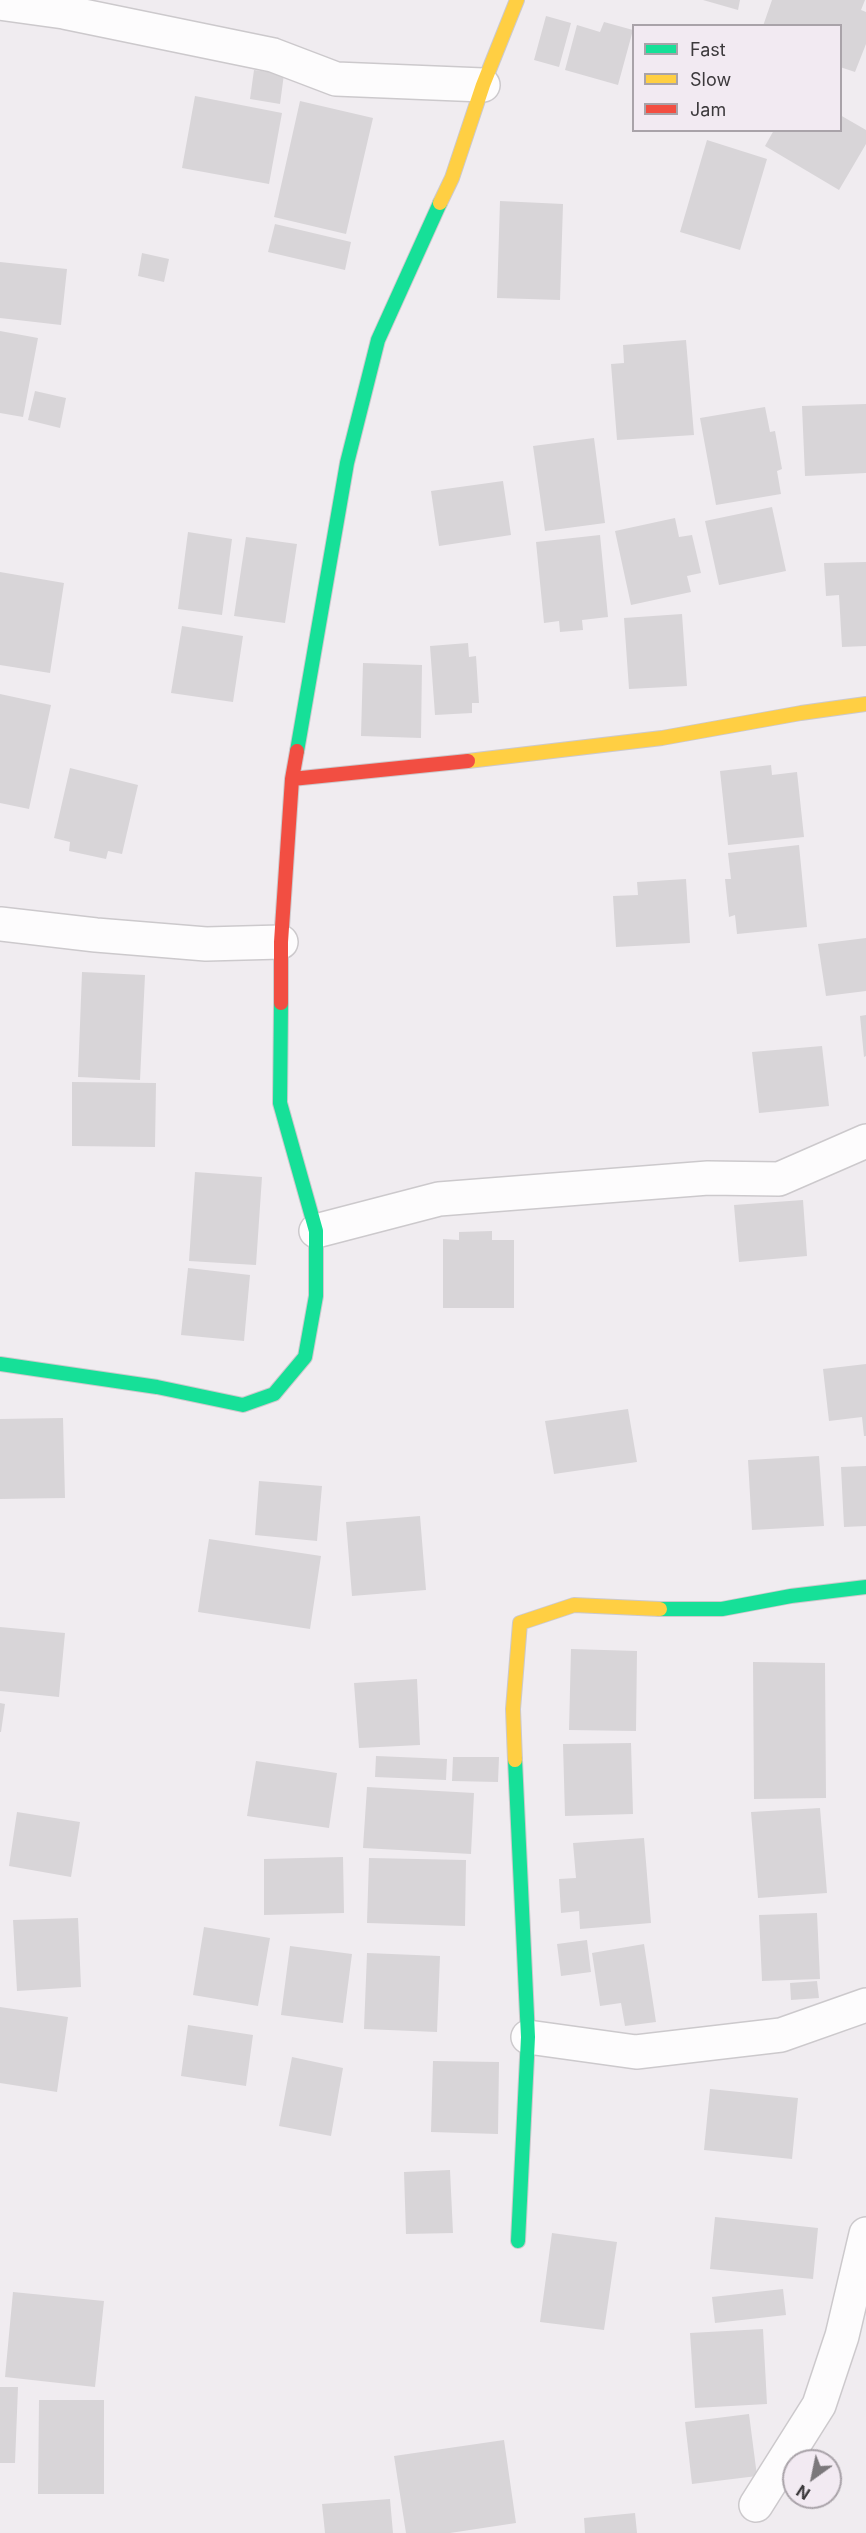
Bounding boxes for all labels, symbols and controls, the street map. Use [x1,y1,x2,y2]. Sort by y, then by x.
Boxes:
legend [632,24,842,132]
text: Fast [690,39,726,60]
text: Slow [690,69,731,90]
text: Jam [690,99,726,120]
north arrow [782,2449,842,2509]
text: N [793,2481,814,2504]

